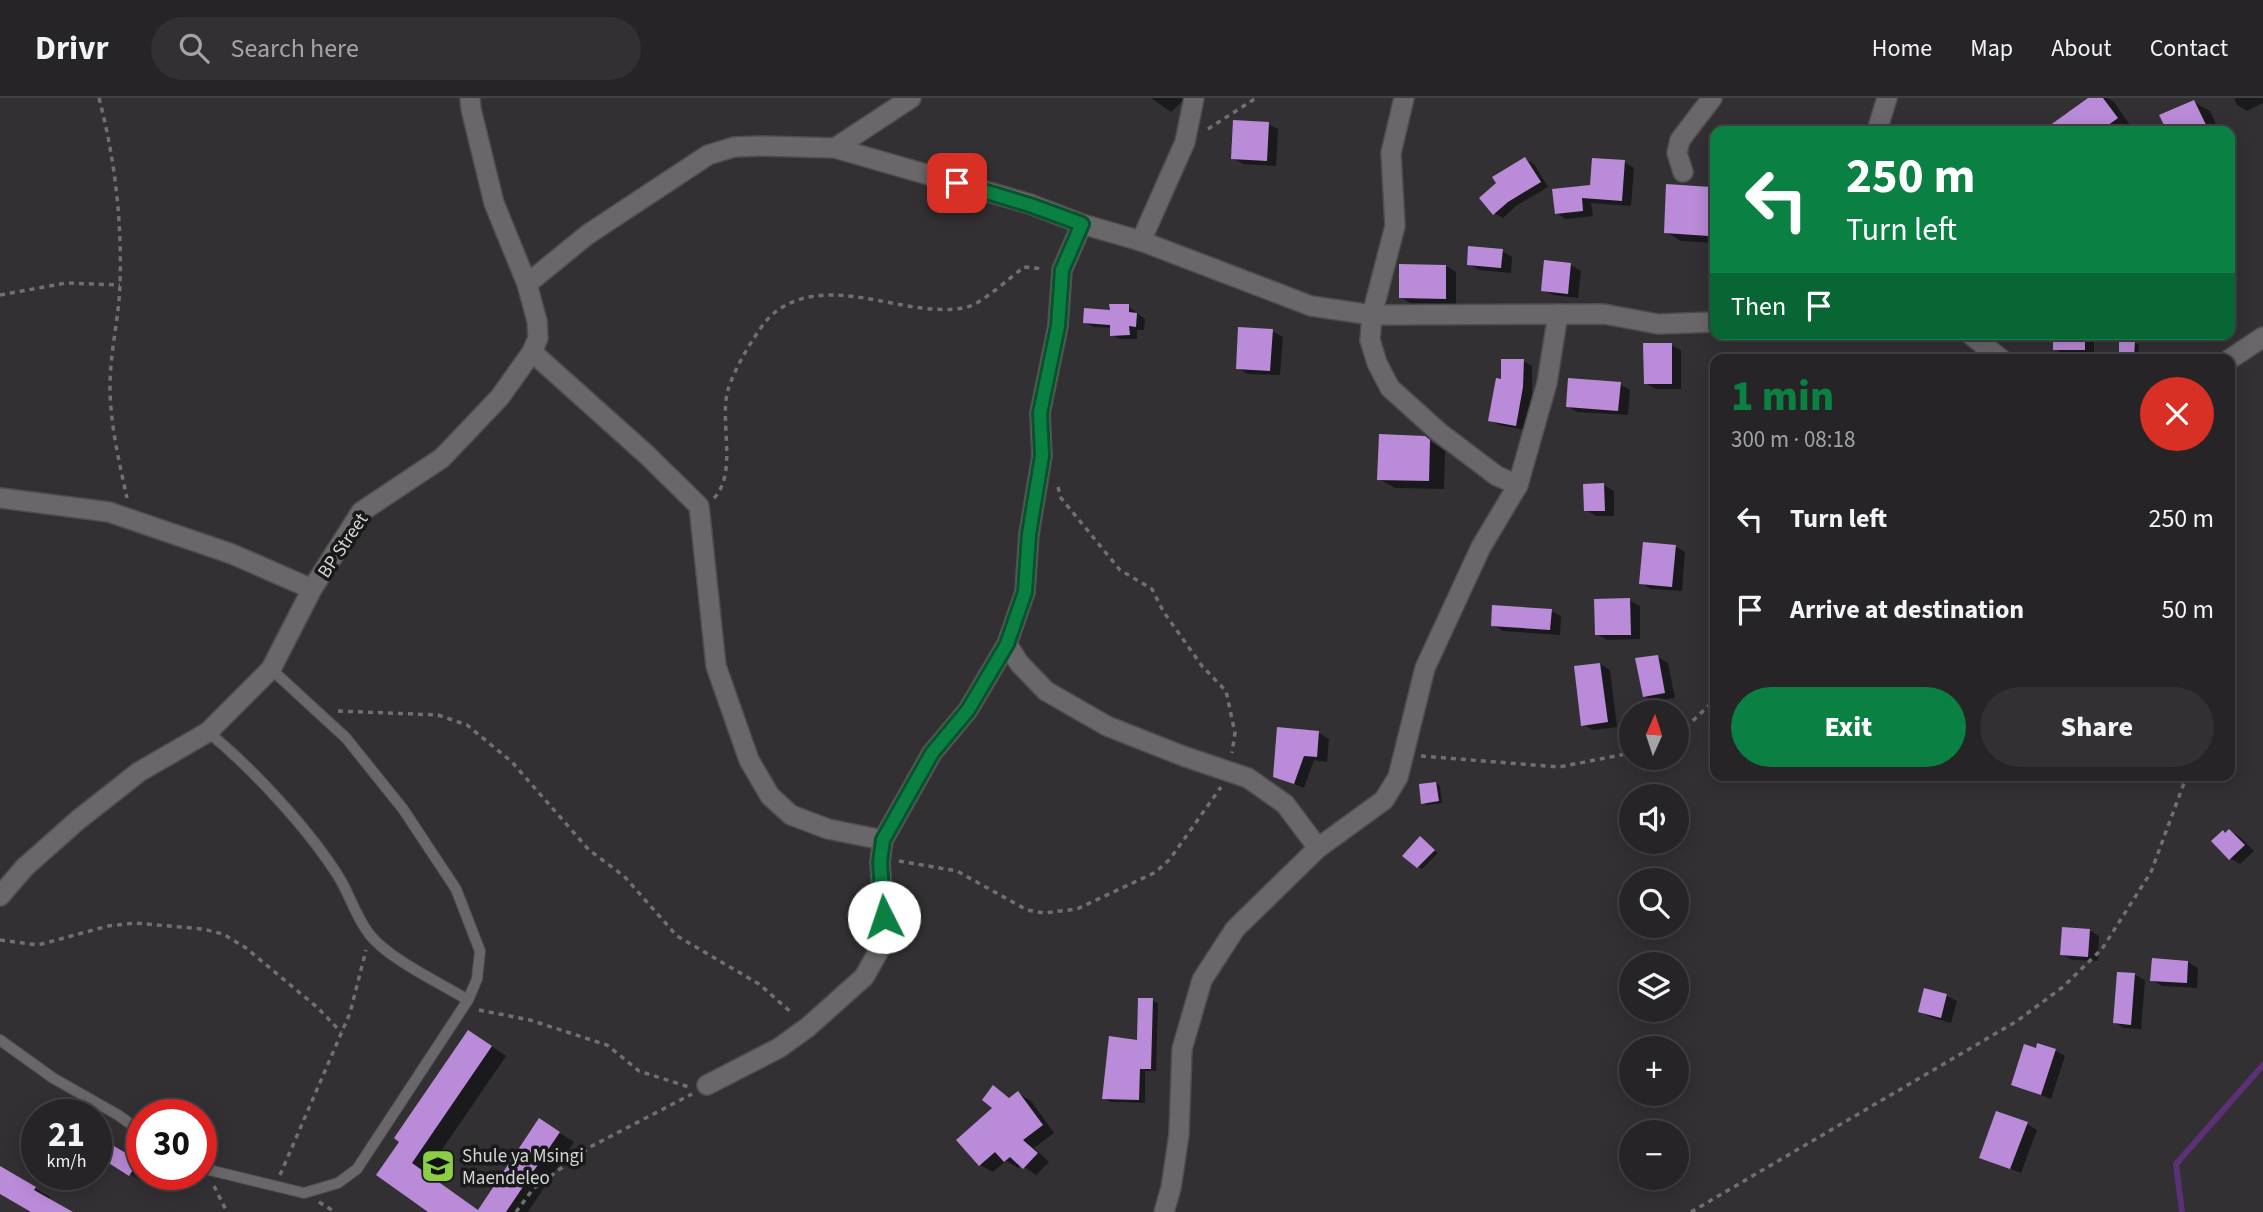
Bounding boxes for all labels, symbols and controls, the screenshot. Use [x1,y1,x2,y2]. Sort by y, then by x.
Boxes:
search box [151,17,641,80]
text: Drivr [35,25,109,72]
icon: search [175,29,213,67]
text: Search here [231,30,359,67]
text: Home [1872,31,1932,66]
text: Map [1970,31,2013,66]
text: About [2051,31,2112,66]
text: Contact [2150,31,2228,66]
text: 250 m [1846,142,1975,212]
pin [927,153,987,213]
icon: left [1731,154,1822,245]
icon: arrive [938,164,976,202]
text: Turn left [1846,207,1957,253]
icon: arrive [1800,287,1838,325]
text: Then [1731,288,1786,325]
text: 1 min [1731,367,1834,427]
button: close [2140,377,2214,451]
text: 300 m · 08:18 [1731,423,1855,456]
icon: left [1731,500,1769,538]
text: Turn left [1790,500,1887,537]
text: 250 m [2148,500,2214,537]
street label: BP Street [312,507,375,584]
icon: arrive [1731,591,1769,629]
text: Arrive at destination [1790,591,2024,628]
text: 50 m [2161,591,2214,628]
button: Exit [1731,687,1966,767]
button: Share [1980,687,2214,767]
north arrow [1619,700,1689,770]
map controls [1619,700,1689,1190]
button: sound [1619,784,1689,854]
button: search [1619,868,1689,938]
position arrow [847,880,921,954]
button: layers [1619,952,1689,1022]
button: + [1619,1036,1689,1106]
speed limit sign: 30 [126,1099,217,1190]
text: 21 [48,1110,85,1160]
button: − [1619,1120,1689,1190]
place label: Shule ya Msingi Maendeleo [462,1143,584,1192]
school or university icon: Shule ya Msingi Maendeleo [419,1147,457,1185]
text: km/h [47,1149,86,1174]

